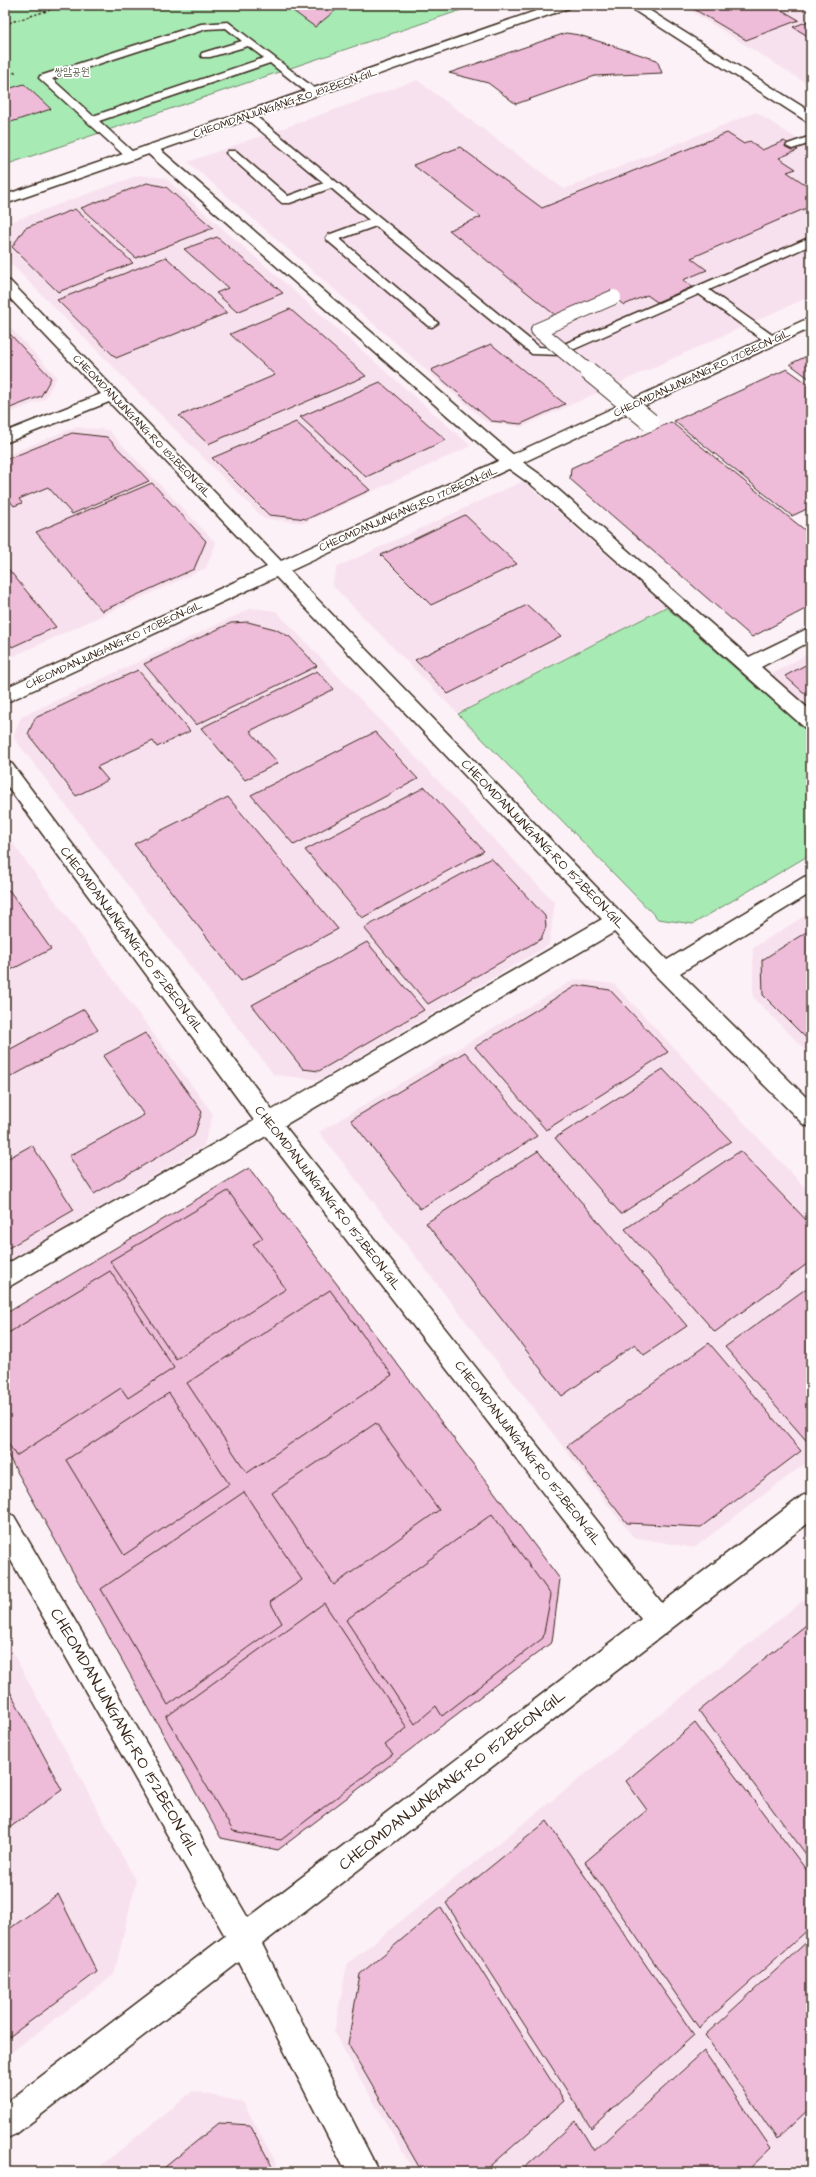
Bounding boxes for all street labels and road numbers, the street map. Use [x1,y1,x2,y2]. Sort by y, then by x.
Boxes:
street label: CHEOMDANJUNGANG-RO 182BEON-GIL [191,64,379,142]
street label: CHEOMDANJUNGANG-RO 170BEON-GIL [611,325,793,421]
street label: CHEOMDANJUNGANG-RO 182BEON-GIL [69,351,215,501]
street label: CHEOMDANJUNGANG-RO 170BEON-GIL [316,463,500,555]
street label: CHEOMDANJUNGANG-RO 170BEON-GIL [23,597,205,693]
street label: CHEOMDANJUNGANG-RO 152BEON-GIL [457,755,629,933]
street label: CHEOMDANJUNGANG-RO 152BEON-GIL [56,843,208,1037]
street label: CHEOMDANJUNGANG-RO 152BEON-GIL [250,1102,406,1294]
street label: CHEOMDANJUNGANG-RO 152BEON-GIL [450,1357,606,1549]
street label: CHEOMDANJUNGANG-RO 152BEON-GIL [45,1604,205,1860]
street label: CHEOMDANJUNGANG-RO 152BEON-GIL [334,1684,570,1876]

